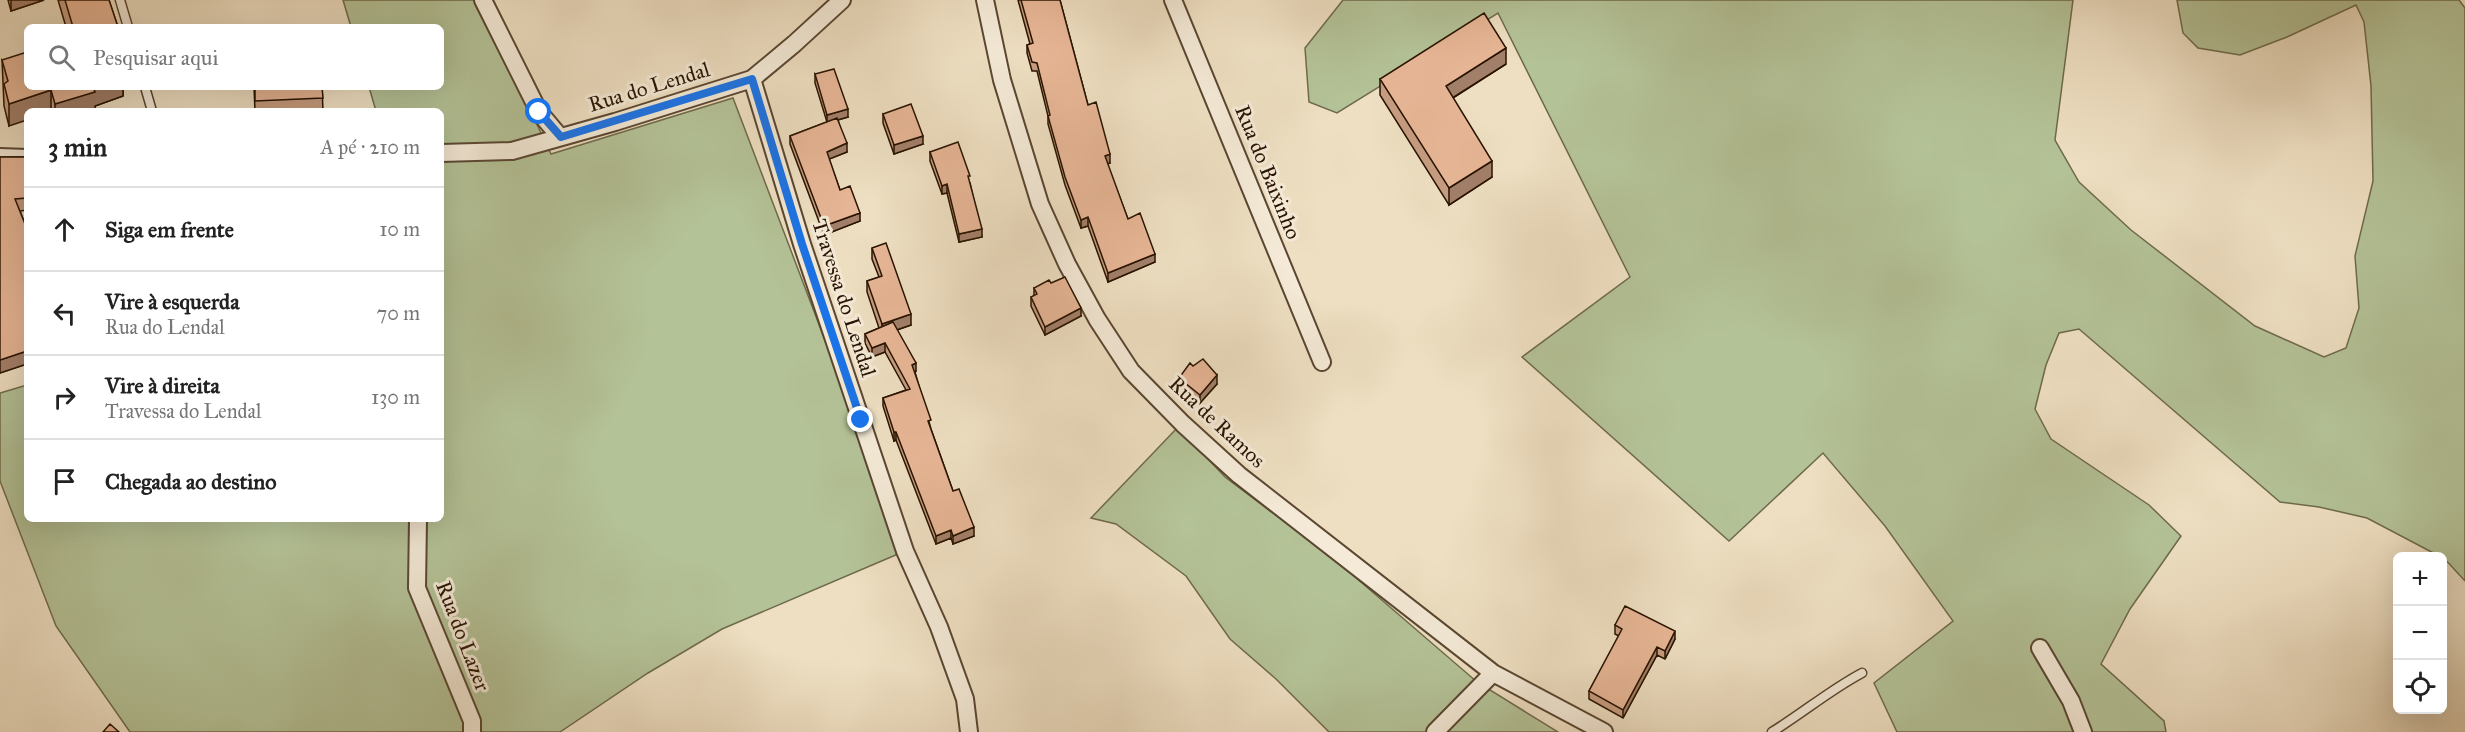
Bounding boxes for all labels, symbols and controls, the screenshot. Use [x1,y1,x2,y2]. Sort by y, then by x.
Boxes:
search box [24,24,444,90]
icon: search [45,41,78,74]
text: Pesquisar aqui [93,44,218,71]
street label: Rua do Lendal [585,56,713,118]
route start [525,98,551,124]
street label: Rua do Baixinho [1229,101,1307,243]
text: 3 min [48,131,107,163]
text: A pé · 210 m [320,135,420,159]
icon: ahead [48,213,81,246]
text: Siga em frente [105,216,234,243]
street label: Travessa do Lendal [806,216,882,380]
text: 10 m [379,217,420,241]
text: Vire à esquerda [105,288,239,315]
icon: left [48,297,81,330]
text: 70 m [377,301,420,325]
text: Rua do Lendal [105,315,225,339]
street label: Rua de Ramos [1163,371,1271,473]
text: Vire à direita [105,372,220,399]
icon: right [48,381,81,414]
text: 130 m [371,385,420,409]
text: Travessa do Lendal [105,399,261,423]
route end [847,406,873,432]
icon: arrive [48,465,81,498]
text: Chegada ao destino [105,468,276,495]
map controls [2393,552,2447,714]
button: + [2393,552,2447,606]
street label: Rua do Lazer [430,577,496,695]
button: − [2393,606,2447,660]
button: locate [2393,660,2447,714]

